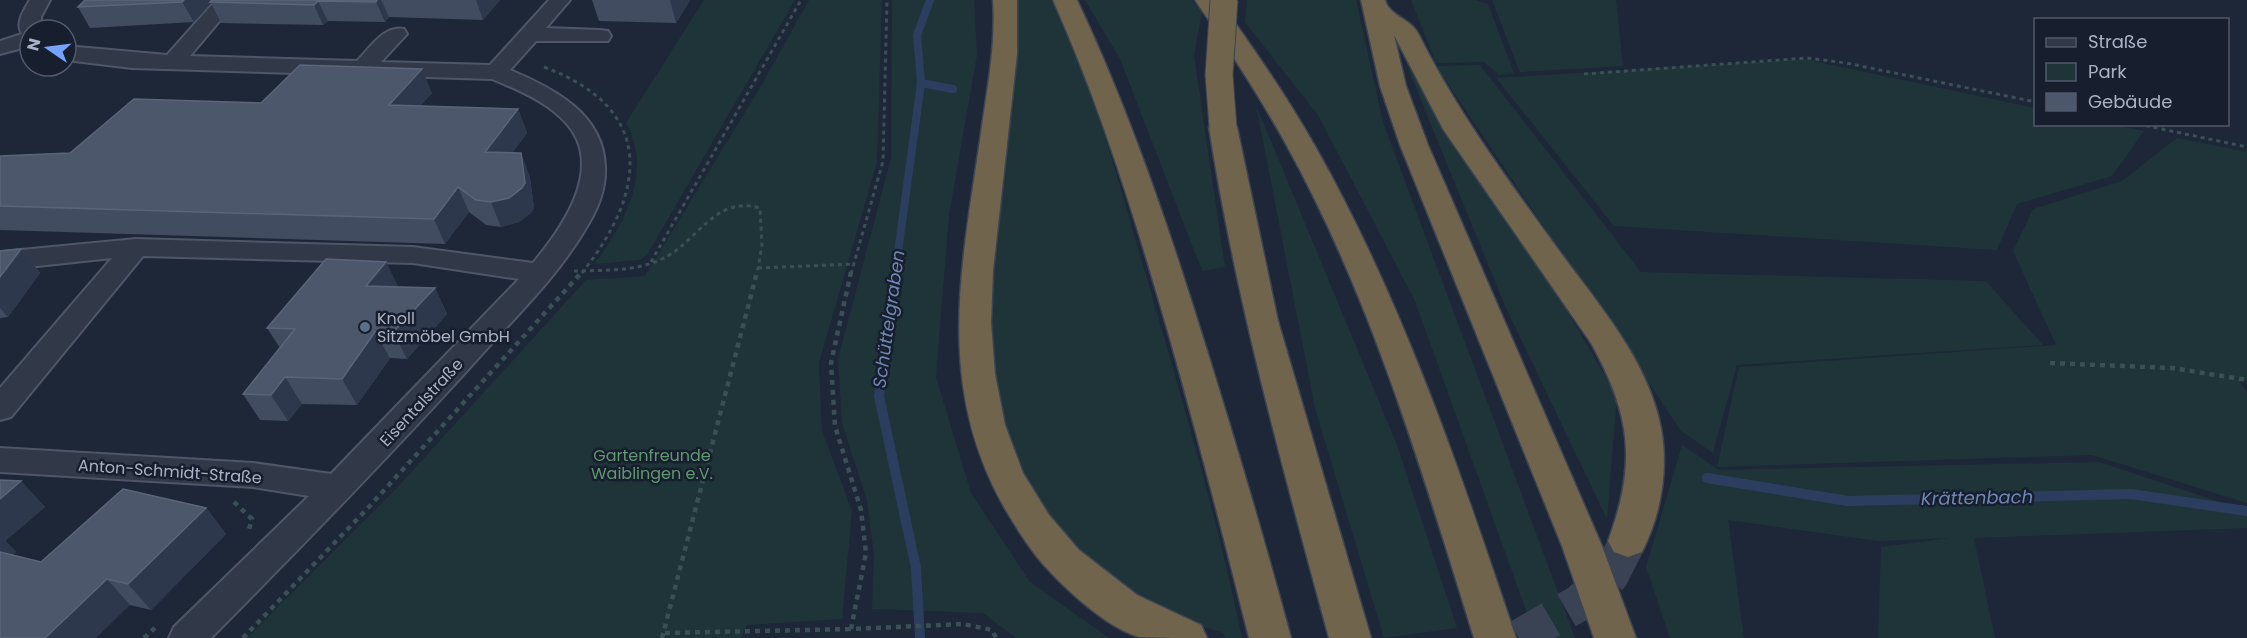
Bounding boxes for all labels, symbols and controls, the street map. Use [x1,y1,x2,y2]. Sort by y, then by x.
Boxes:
north arrow [18,18,78,78]
legend [2034,18,2229,126]
text: Straße [2088,29,2147,54]
text: N [21,36,47,53]
text: Park [2088,59,2127,84]
text: Gebäude [2088,89,2172,114]
water label: Schüttelgraben [866,248,911,390]
place label: Knoll Sitzmöbel GmbH [377,307,510,348]
marker: Knoll Sitzmöbel GmbH [358,320,372,334]
street label: Eisentalstraße [374,353,468,452]
park label: Gartenfreunde Waiblingen e.V. [591,444,713,485]
street label: Anton-Schmidt-Straße [77,454,263,489]
water label: Krättenbach [1921,484,2033,511]

